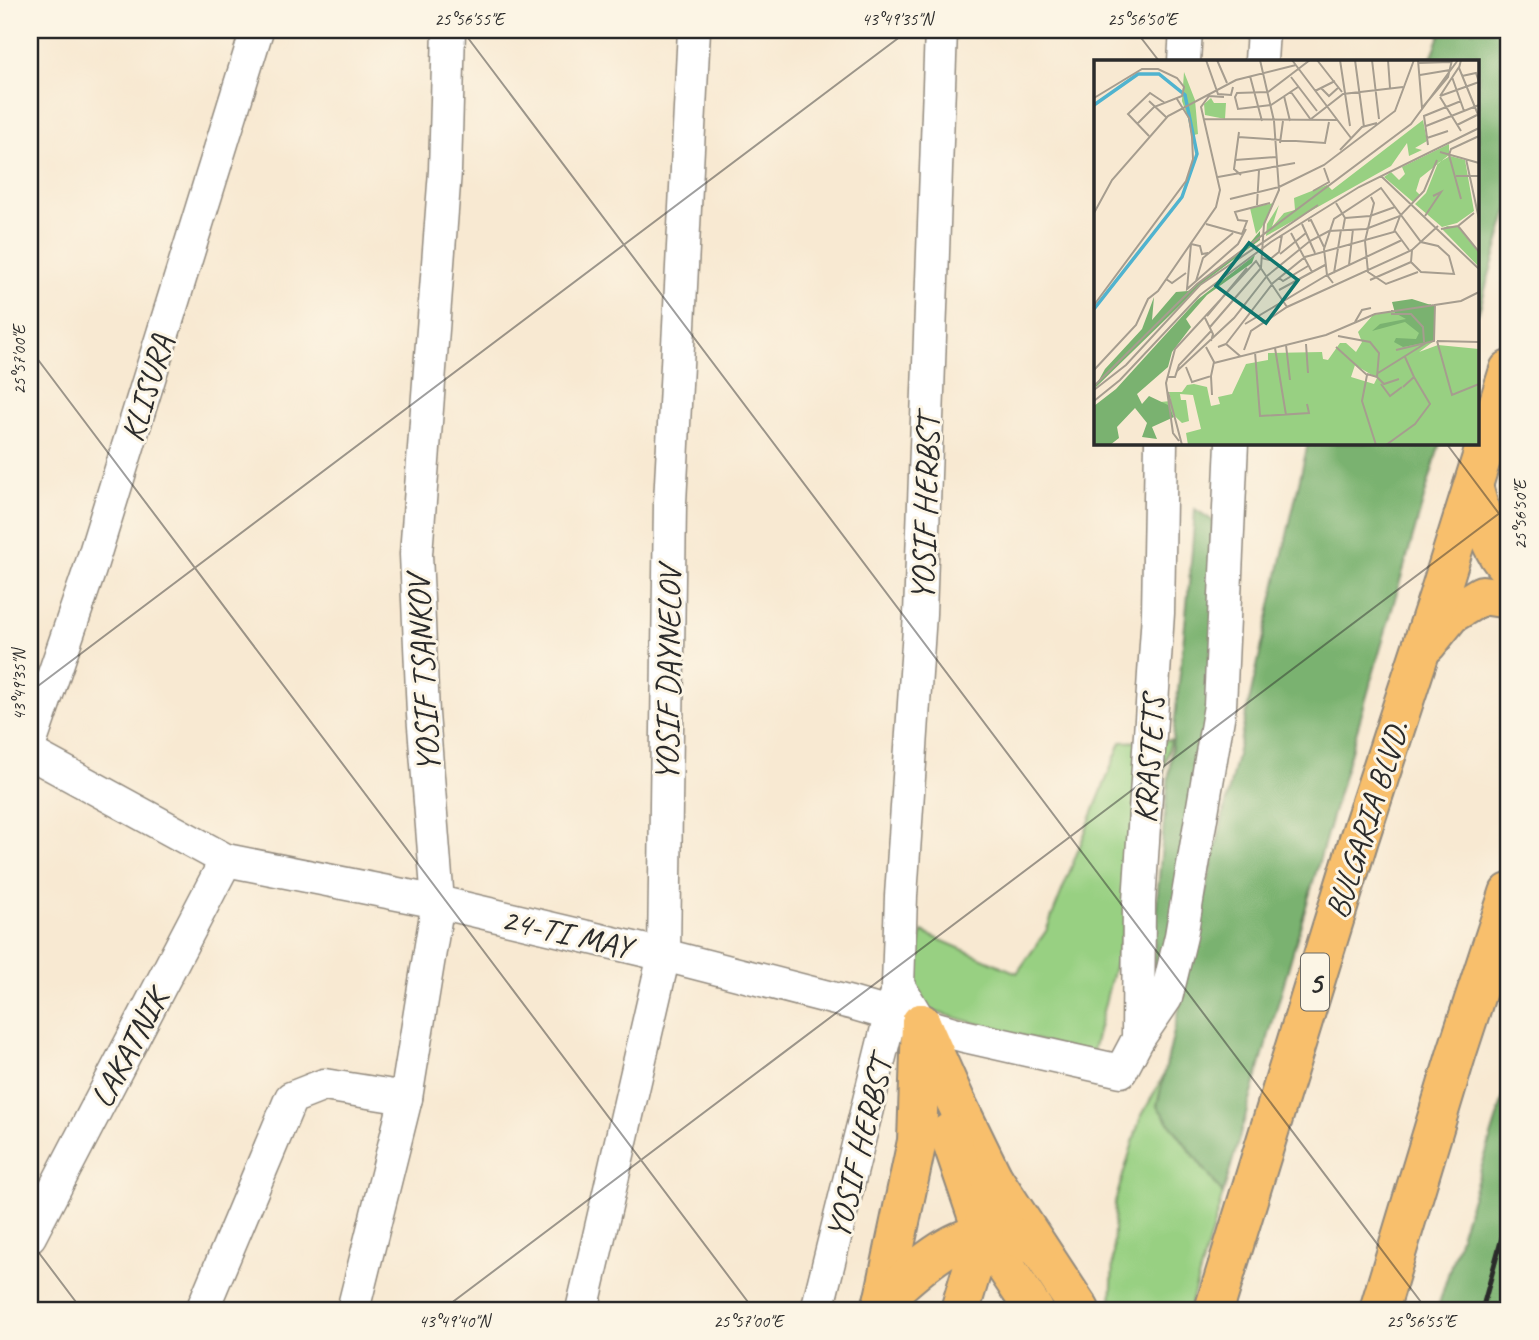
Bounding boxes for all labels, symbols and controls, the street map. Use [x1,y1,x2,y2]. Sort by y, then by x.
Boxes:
text: 25°56'55"E [434,8,506,30]
text: 43°49'35"N [862,8,936,30]
text: 25°56'50"E [1107,8,1179,30]
inset map [1094,60,1480,444]
text: 25°57'00"E [8,323,30,395]
street label: KLISURA [111,329,183,447]
street label: YOSIF HERBST [901,407,949,601]
text: 25°56'50"E [1509,478,1531,550]
street label: YOSIF DAYNELOV [645,560,691,782]
street label: YOSIF TSANKOV [397,568,449,773]
text: 43°49'35"N [8,646,30,720]
street label: KRASTETS [1124,689,1175,824]
street label: BULGARIA BLVD. [1315,715,1419,923]
street label: 24-TI MAY [498,898,640,969]
road number: 5 [1301,953,1329,1010]
street label: LAKATNIK [80,977,180,1114]
street label: YOSIF HERBST [816,1046,904,1243]
text: 43°49'40"N [419,1310,493,1332]
text: 25°57'00"E [713,1310,785,1332]
text: 25°56'55"E [1386,1310,1458,1332]

